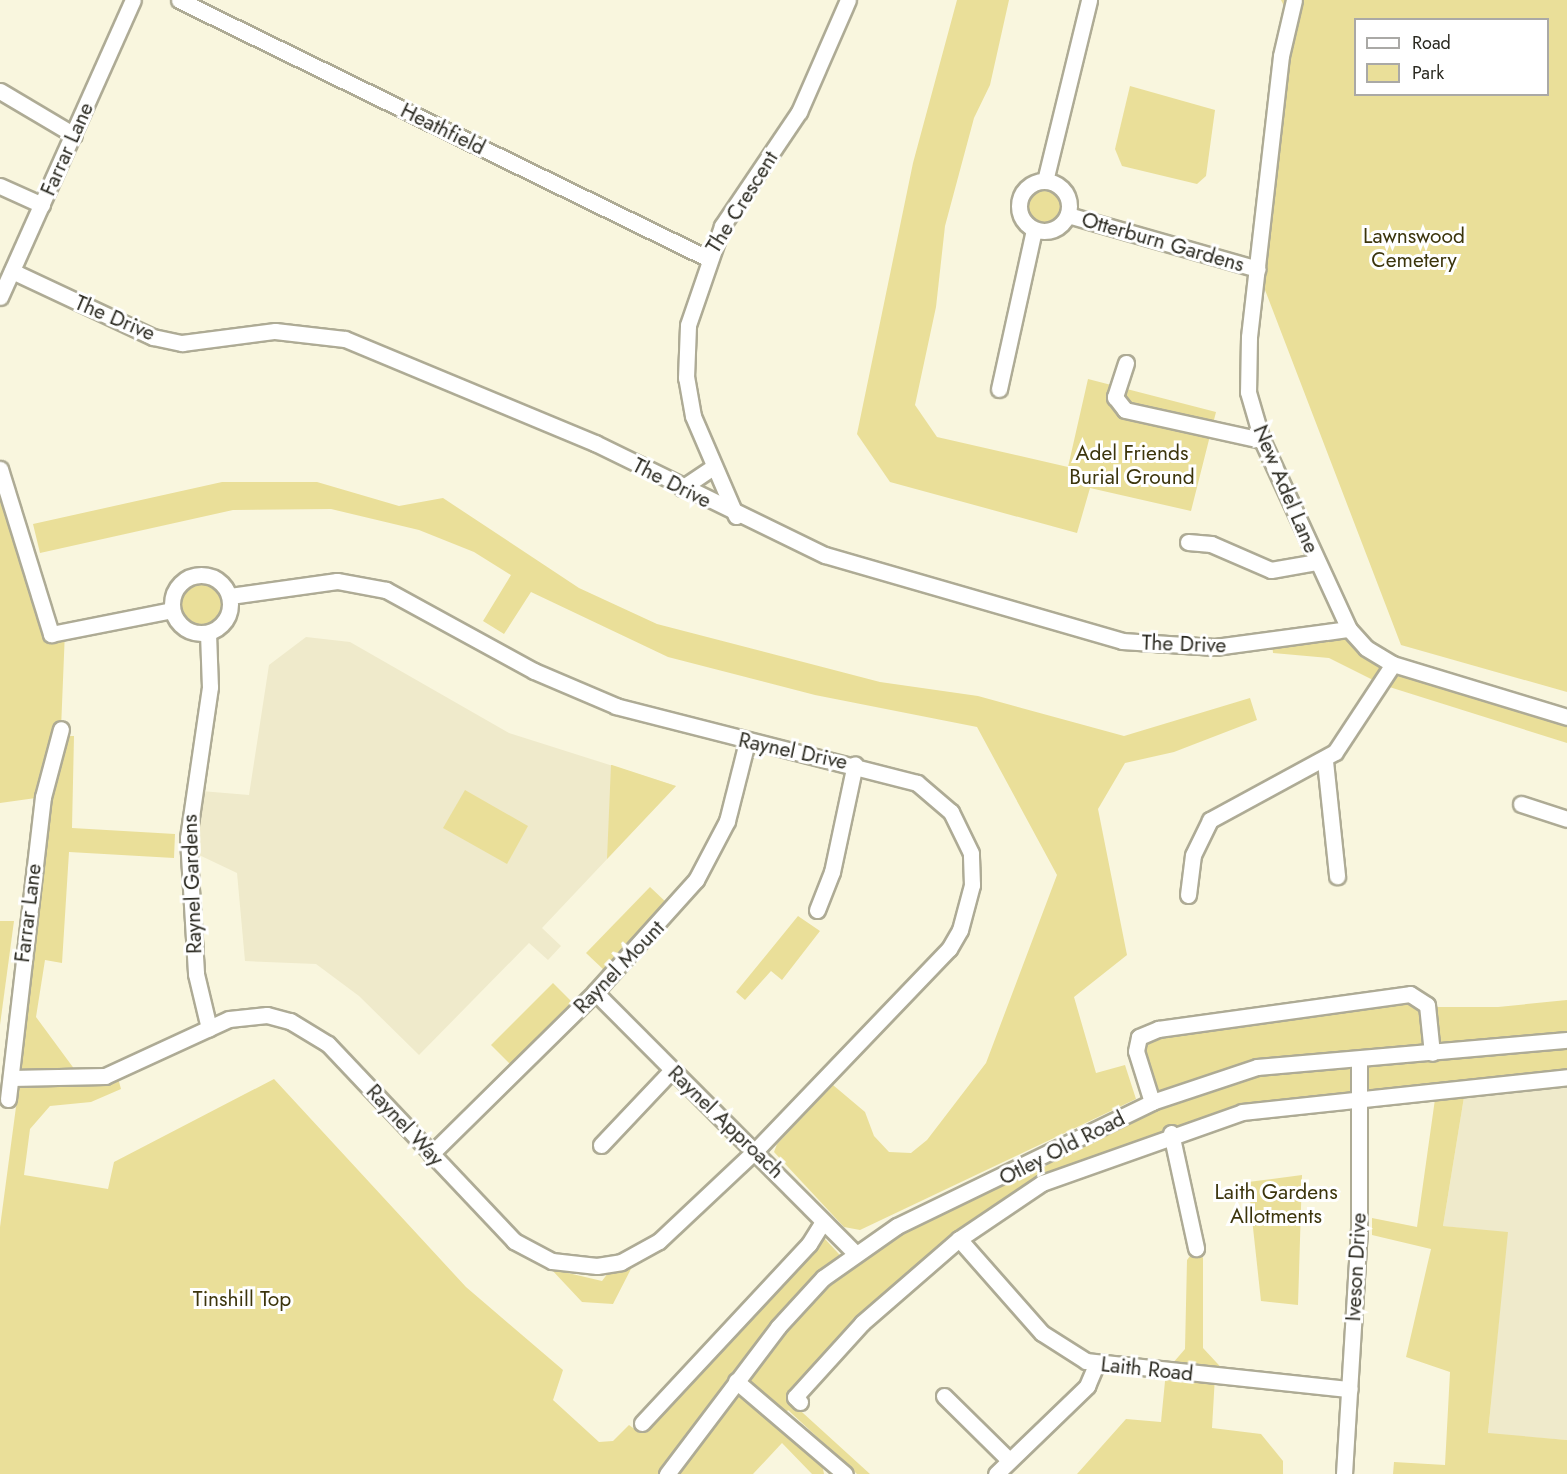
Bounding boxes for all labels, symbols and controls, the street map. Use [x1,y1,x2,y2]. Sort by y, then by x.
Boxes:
legend [1354,18,1549,96]
text: Road [1412,30,1451,56]
text: Park [1412,60,1444,86]
street label: Farrar Lane [35,98,99,200]
street label: Heathfield [397,98,489,160]
street label: The Crescent [701,146,783,258]
street label: Otterburn Gardens [1079,207,1247,277]
park label: Lawnswood Cemetery [1363,223,1465,273]
street label: The Drive [71,290,159,346]
street label: New Adel Lane [1248,421,1324,557]
park label: Adel Friends Burial Ground [1069,440,1195,490]
street label: The Drive [629,453,715,513]
street label: The Drive [1141,630,1227,658]
street label: Raynel Drive [736,727,850,775]
street label: Raynel Gardens [177,814,207,954]
street label: Farrar Lane [9,862,47,964]
street label: Raynel Mount [568,915,670,1019]
street label: Raynel Approach [663,1060,789,1184]
street label: Raynel Way [361,1079,449,1171]
street label: Otley Old Road [995,1106,1129,1190]
park label: Laith Gardens Allotments [1214,1179,1338,1229]
street label: Iveson Drive [1341,1212,1371,1322]
park label: Tinshill Top [193,1286,291,1312]
street label: Laith Road [1100,1352,1194,1386]

